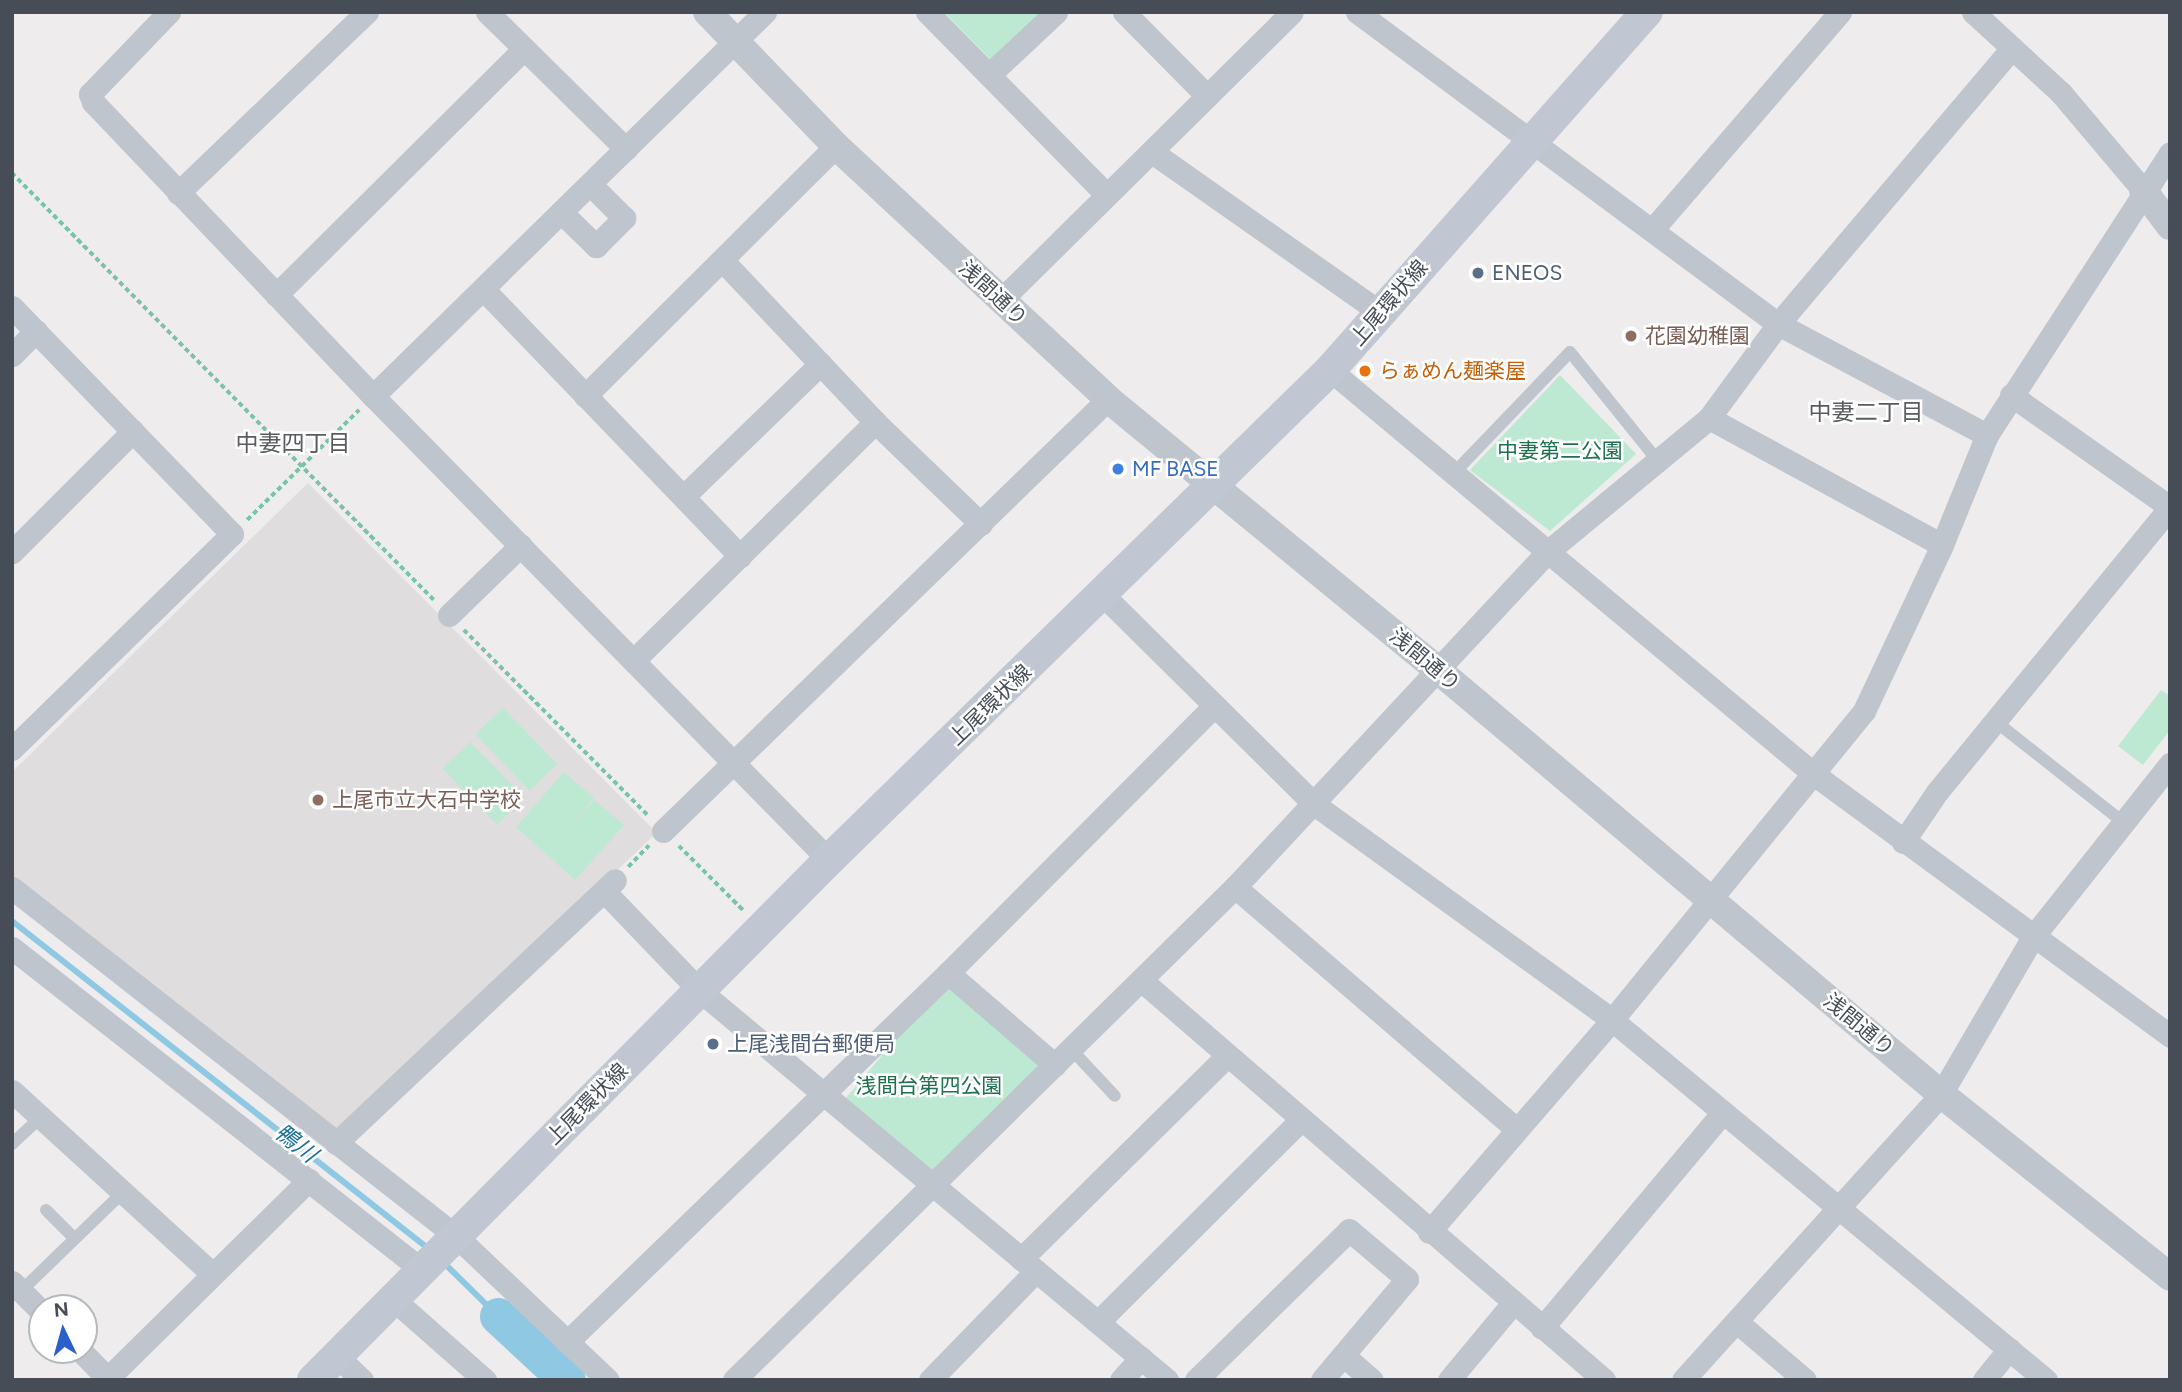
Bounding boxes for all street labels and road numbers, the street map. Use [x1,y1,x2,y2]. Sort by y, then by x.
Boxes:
street label: 浅間通り [954,255,1032,331]
street label: 上尾環状線 [1345,255,1433,351]
street label: 浅間通り [1385,623,1465,697]
street label: 上尾環状線 [943,659,1037,751]
street label: 浅間通り [1819,988,1899,1062]
street label: 上尾環状線 [541,1058,633,1150]

